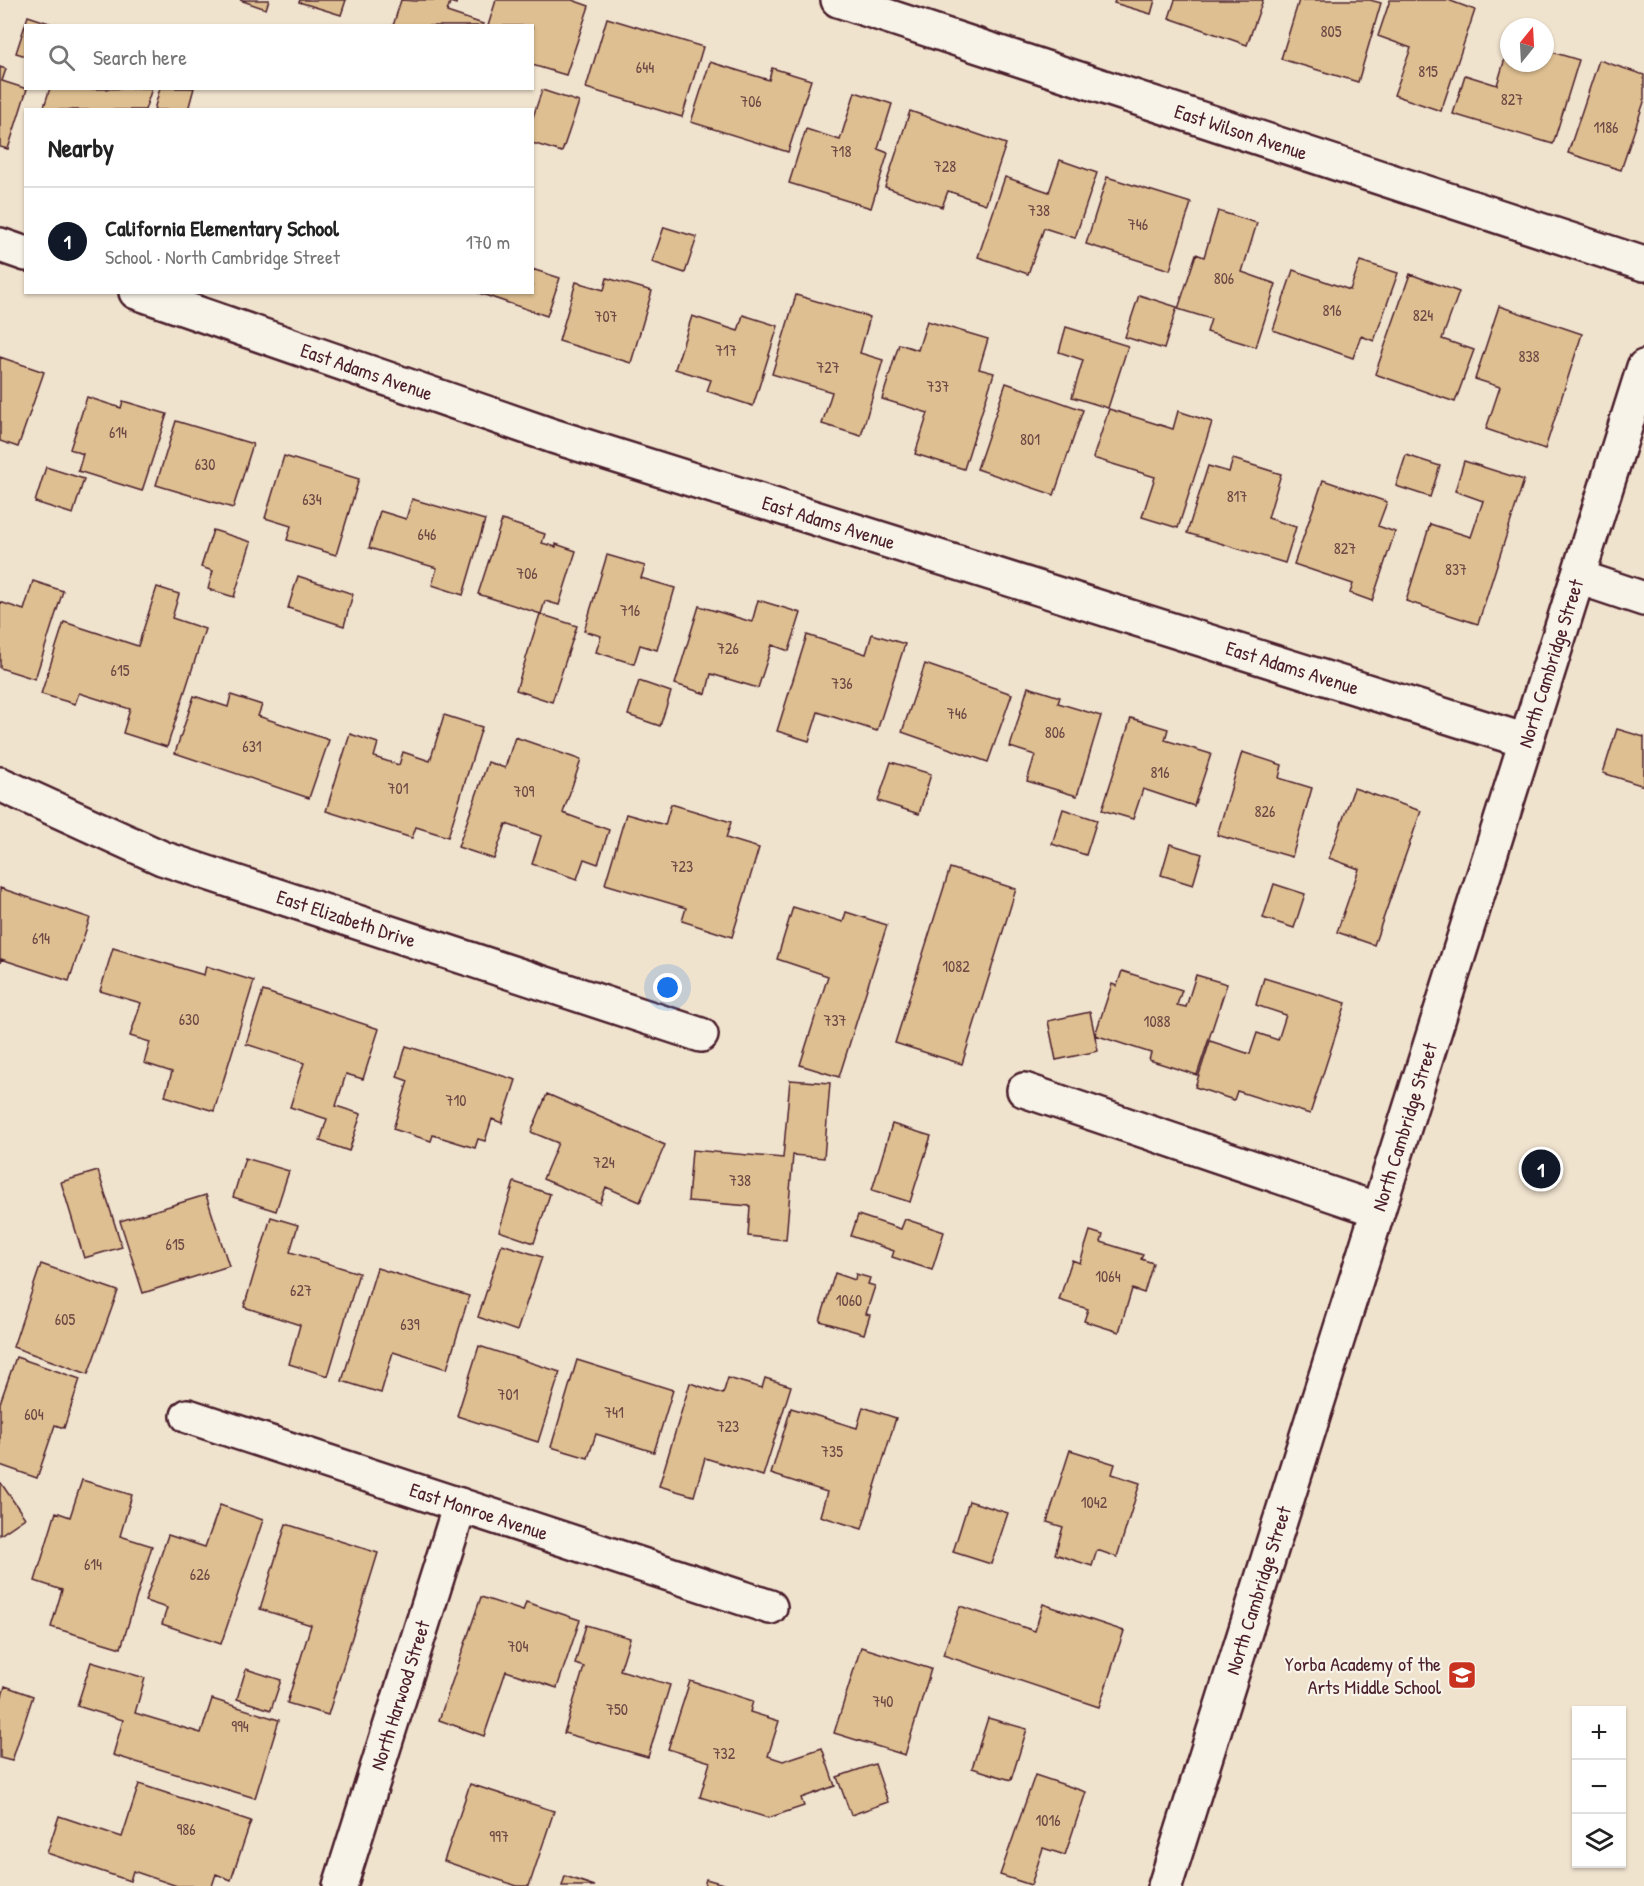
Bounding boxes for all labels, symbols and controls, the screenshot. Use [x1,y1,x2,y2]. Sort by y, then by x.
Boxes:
north arrow [1500,18,1554,72]
house number: 805 [1321,20,1342,42]
search box [24,24,534,90]
icon: search [45,41,78,74]
text: Search here [93,42,187,72]
house number: 644 [636,56,654,78]
house number: 815 [1418,60,1438,82]
house number: 827 [1501,88,1523,110]
house number: 706 [740,90,762,112]
street label: East Wilson Avenue [1171,97,1311,166]
house number: 1186 [1594,116,1618,138]
text: Nearby [48,130,114,165]
house number: 718 [831,140,851,162]
house number: 728 [934,155,956,177]
house number: 738 [1028,199,1050,221]
text: California Elementary School [105,213,339,243]
house number: 746 [1128,213,1148,235]
text: 1 [64,228,71,255]
text: 170 m [466,228,510,255]
text: School · North Cambridge Street [105,243,340,270]
house number: 806 [1214,267,1234,289]
house number: 816 [1322,299,1342,321]
house number: 824 [1413,304,1433,326]
house number: 707 [594,305,618,327]
street label: East Adams Avenue [297,336,436,406]
house number: 717 [715,339,737,361]
house number: 838 [1518,345,1540,367]
house number: 727 [816,356,840,378]
house number: 737 [926,375,950,397]
house number: 614 [109,421,127,443]
house number: 801 [1020,428,1040,450]
house number: 630 [195,453,215,475]
house number: 817 [1227,485,1247,507]
house number: 634 [302,488,322,510]
street label: East Adams Avenue [759,488,899,555]
house number: 646 [418,523,436,545]
house number: 827 [1334,537,1356,559]
house number: 837 [1445,558,1467,580]
house number: 706 [516,562,538,584]
street label: North Cambridge Street [1511,575,1590,751]
house number: 716 [620,599,640,621]
street label: East Adams Avenue [1223,634,1362,701]
house number: 726 [717,637,739,659]
house number: 615 [111,659,130,681]
house number: 736 [831,672,853,694]
house number: 746 [947,702,967,724]
house number: 806 [1045,721,1065,743]
house number: 631 [242,735,262,757]
house number: 816 [1150,761,1170,783]
house number: 701 [388,777,409,799]
house number: 709 [514,780,535,802]
house number: 826 [1255,800,1275,822]
house number: 723 [671,855,693,877]
street label: East Elizabeth Drive [273,883,419,953]
house number: 614 [32,927,50,949]
house number: 1082 [942,955,970,977]
your location [653,973,682,1002]
house number: 630 [179,1008,199,1030]
house number: 737 [823,1009,847,1031]
house number: 1088 [1144,1010,1170,1032]
street label: North Cambridge Street [1365,1038,1443,1214]
house number: 710 [446,1089,466,1111]
pin: 1 [1522,1146,1560,1192]
house number: 724 [593,1151,615,1173]
house number: 738 [729,1169,751,1191]
house number: 615 [166,1233,185,1255]
house number: 1064 [1095,1265,1121,1287]
house number: 627 [290,1279,312,1301]
house number: 1060 [836,1289,862,1311]
house number: 605 [55,1308,75,1330]
house number: 639 [400,1313,420,1335]
house number: 701 [498,1383,519,1405]
house number: 741 [604,1401,624,1423]
house number: 604 [24,1403,44,1425]
house number: 723 [717,1415,739,1437]
house number: 735 [821,1440,843,1462]
street label: East Monroe Avenue [406,1476,552,1546]
house number: 1042 [1081,1491,1108,1513]
street label: North Cambridge Street [1219,1502,1297,1678]
house number: 614 [84,1553,102,1575]
house number: 626 [190,1563,210,1585]
street label: North Harwood Street [363,1616,436,1773]
house number: 704 [507,1635,529,1657]
place label: Yorba Academy of the Arts Middle School [1285,1650,1442,1700]
school or university icon: Yorba Academy of the Arts Middle School [1446,1659,1478,1691]
house number: 740 [872,1690,894,1712]
house number: 750 [606,1698,628,1720]
map controls [1572,1706,1626,1868]
button: + [1572,1706,1626,1760]
house number: 994 [231,1715,249,1737]
house number: 732 [713,1742,736,1764]
button: − [1572,1760,1626,1814]
house number: 1016 [1035,1809,1061,1831]
button: layers [1572,1814,1626,1868]
house number: 986 [176,1818,196,1840]
house number: 997 [489,1825,509,1847]

